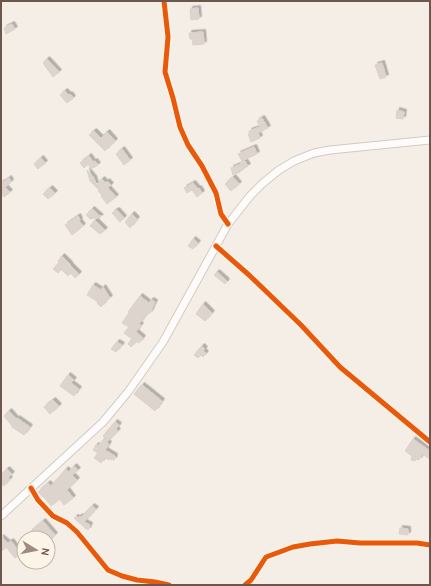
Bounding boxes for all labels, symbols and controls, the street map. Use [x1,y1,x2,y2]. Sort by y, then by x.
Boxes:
north arrow [16,530,56,570]
text: N [38,547,52,557]

